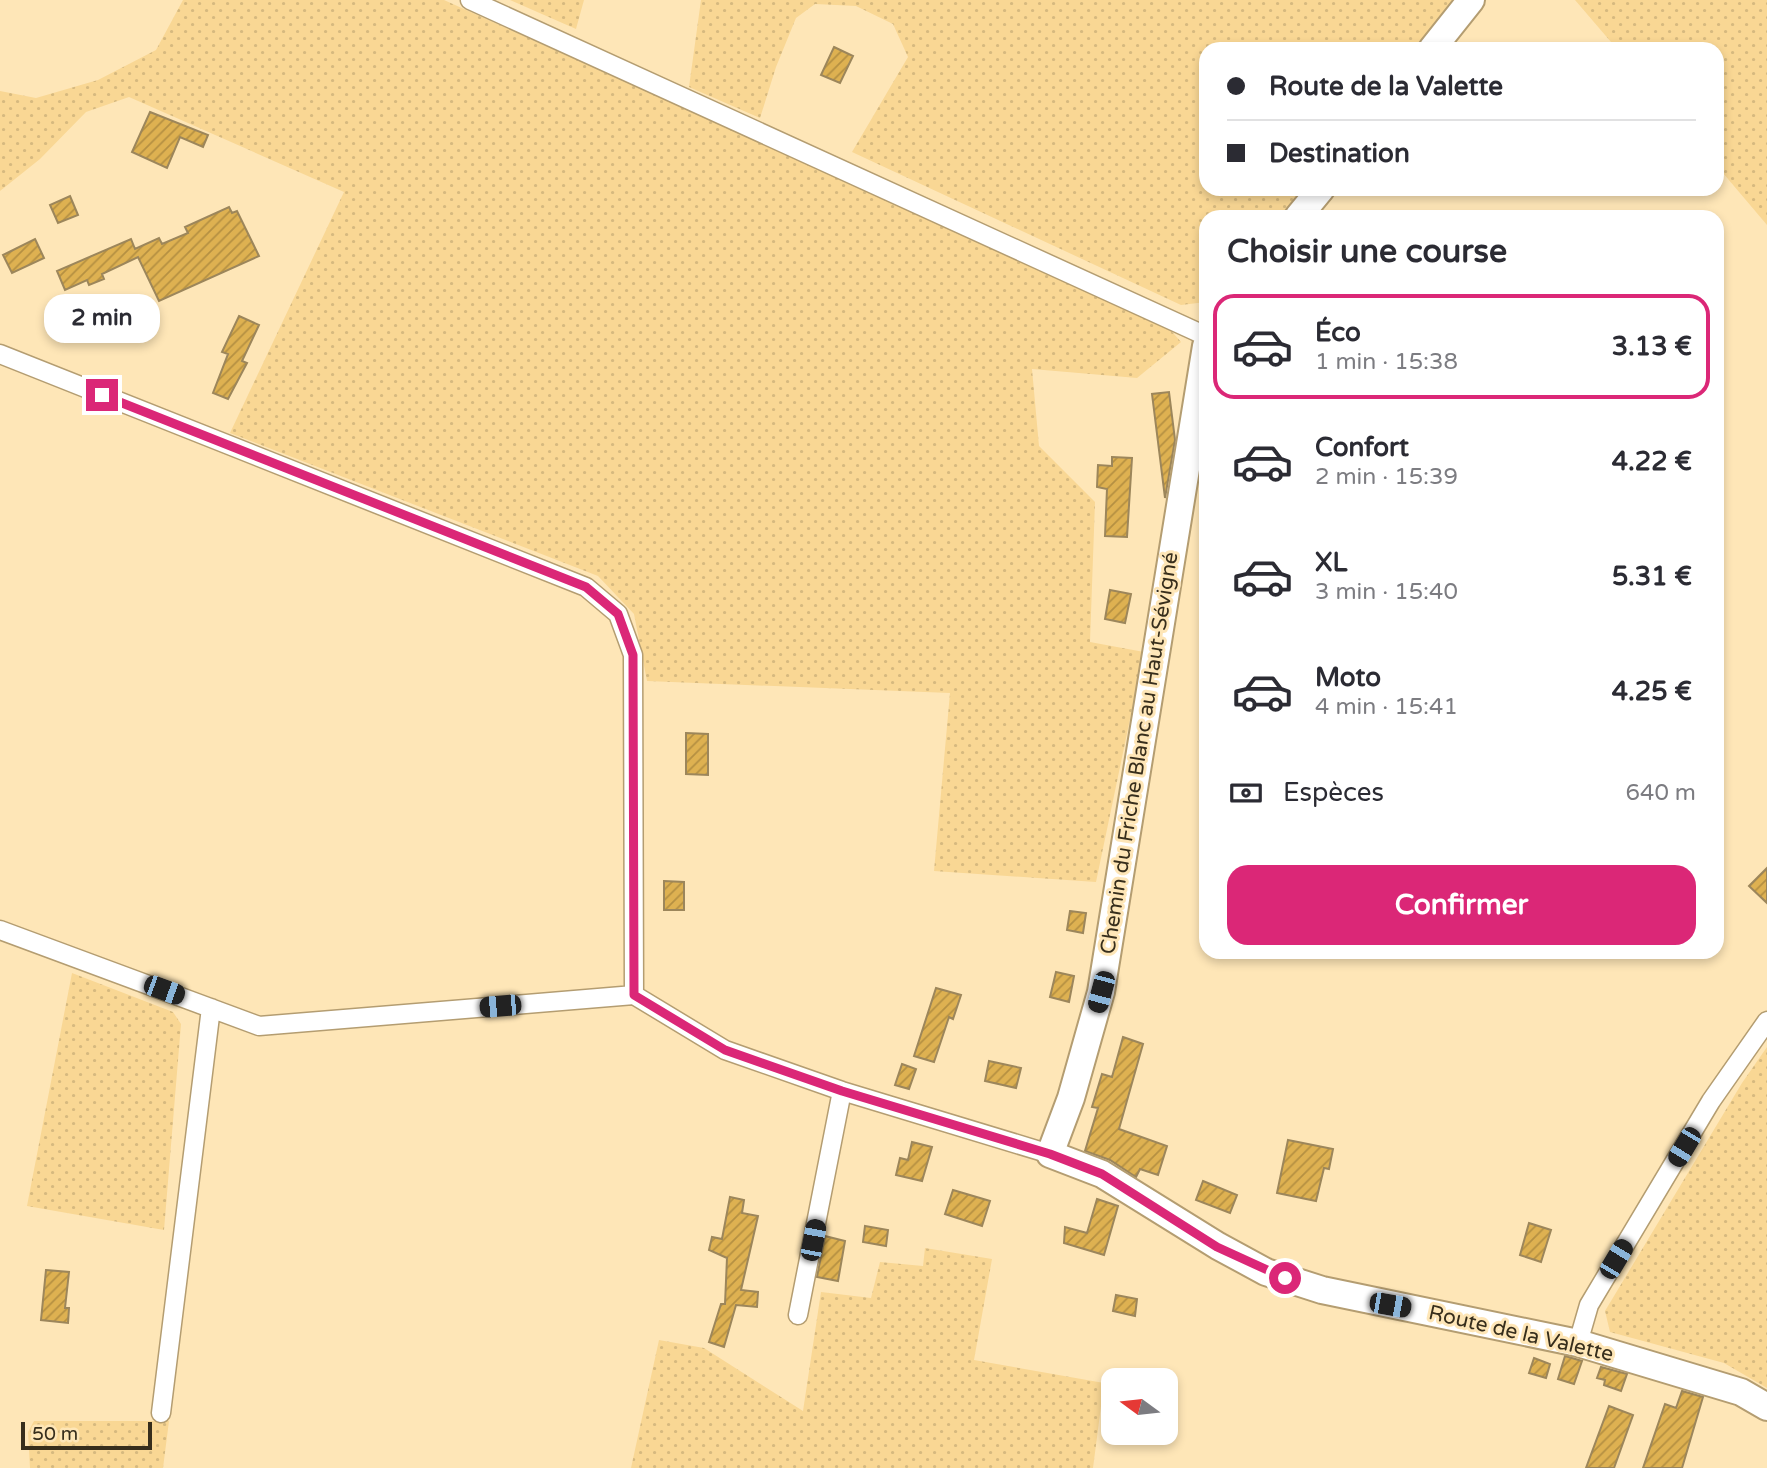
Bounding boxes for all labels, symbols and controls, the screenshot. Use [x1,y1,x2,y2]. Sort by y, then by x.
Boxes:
text: Route de la Valette [1269,71,1503,102]
text: Destination [1269,138,1410,169]
text: Choisir une course [1227,233,1507,271]
callout: 2 min [44,294,160,342]
text: 2 min [71,304,133,332]
icon: car [1231,315,1294,378]
text: Éco [1315,317,1361,348]
text: 3.13 € [1612,331,1692,362]
text: 1 min · 15:38 [1315,348,1458,376]
route end [86,379,118,411]
icon: car [1231,430,1294,493]
text: Confort [1315,432,1409,463]
text: 4.22 € [1612,446,1692,477]
text: 2 min · 15:39 [1315,463,1458,491]
icon: car [1231,545,1294,608]
text: XL [1315,547,1347,578]
street label: Chemin du Friche Blanc au Haut-Sévigné [1095,550,1184,956]
text: 5.31 € [1612,561,1692,592]
text: 3 min · 15:40 [1315,578,1458,606]
icon: car [1231,660,1294,723]
text: Moto [1315,662,1381,693]
text: 4.25 € [1612,676,1692,707]
text: 4 min · 15:41 [1315,693,1458,721]
icon: cash [1227,774,1265,812]
text: Espèces [1283,777,1384,808]
text: 640 m [1626,779,1696,807]
button: Confirmer [1227,865,1696,945]
car [1086,969,1117,1015]
car [141,973,188,1007]
car [479,994,522,1018]
car [1665,1124,1704,1170]
car [799,1217,828,1263]
car [1597,1236,1636,1282]
route start [1269,1262,1301,1294]
car [1368,1291,1413,1319]
street label: Route de la Valette [1426,1300,1616,1367]
north arrow [1101,1368,1178,1446]
map controls [1101,1368,1178,1445]
scale bar [21,1419,152,1451]
text: 50 m [32,1423,78,1445]

